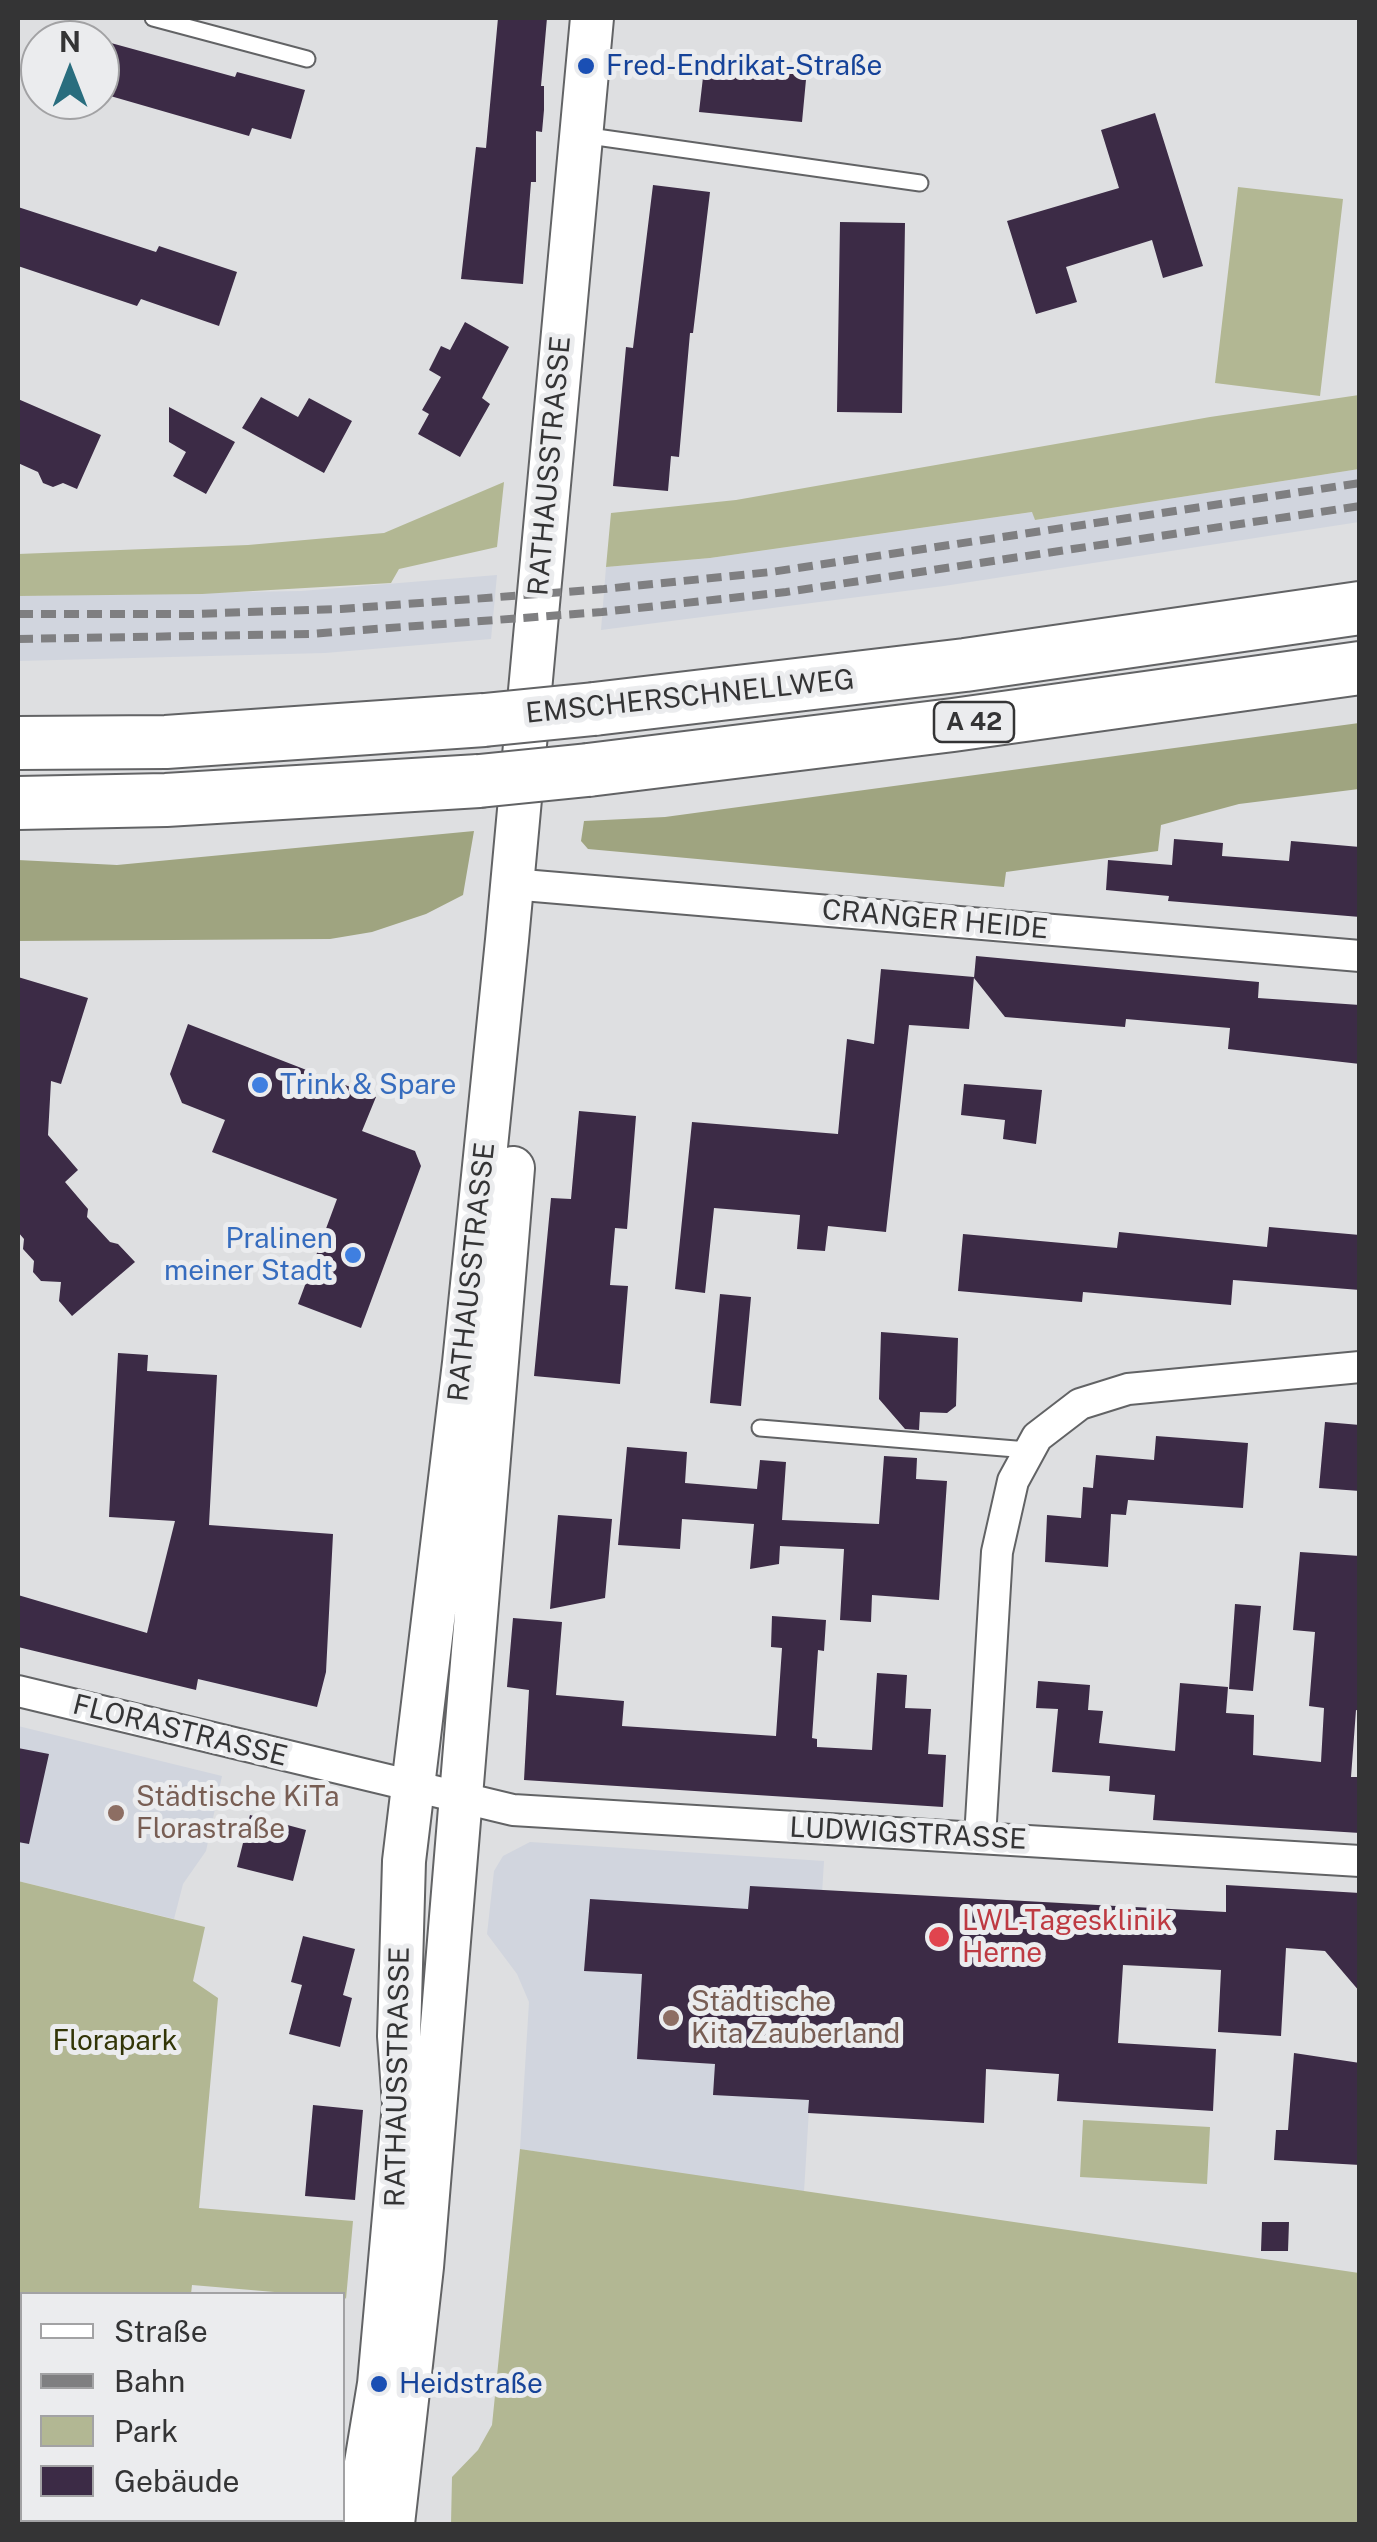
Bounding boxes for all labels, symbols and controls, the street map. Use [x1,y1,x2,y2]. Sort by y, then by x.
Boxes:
north arrow [20,20,120,120]
text: N [59,25,81,58]
place label: Fred-Endrikat-Straße [606,49,882,83]
marker: Fred-Endrikat-Straße [575,55,597,77]
street label: RATHAUSSTRASSE [522,335,578,597]
street label: EMSCHERSCHNELLWEG [524,663,856,731]
road number: A 42 [934,702,1014,742]
street label: CRANGER HEIDE [821,893,1049,947]
place label: Trink & Spare [280,1068,456,1102]
marker: Trink & Spare [249,1074,271,1096]
street label: RATHAUSSTRASSE [442,1141,502,1403]
place label: Pralinen meiner Stadt [164,1222,333,1288]
marker: Pralinen meiner Stadt [342,1244,364,1266]
street label: FLORASTRASSE [69,1688,291,1774]
place label: Städtische KiTa Florastraße [136,1780,339,1846]
marker: Städtische KiTa Florastraße [105,1802,127,1824]
street label: LUDWIGSTRASSE [789,1811,1027,1857]
place label: LWL-Tagesklinik Herne [962,1904,1172,1970]
marker: LWL-Tagesklinik Herne [926,1924,952,1950]
street label: RATHAUSSTRASSE [379,1947,417,2207]
place label: Städtische Kita Zauberland [691,1985,900,2051]
marker: Städtische Kita Zauberland [660,2007,682,2029]
park label: Florapark [53,2024,177,2058]
legend [20,2292,345,2522]
text: Straße [114,2313,208,2349]
text: Bahn [114,2363,185,2399]
place label: Heidstraße [399,2367,543,2401]
marker: Heidstraße [368,2373,390,2395]
text: Park [114,2413,178,2449]
text: Gebäude [114,2463,240,2499]

